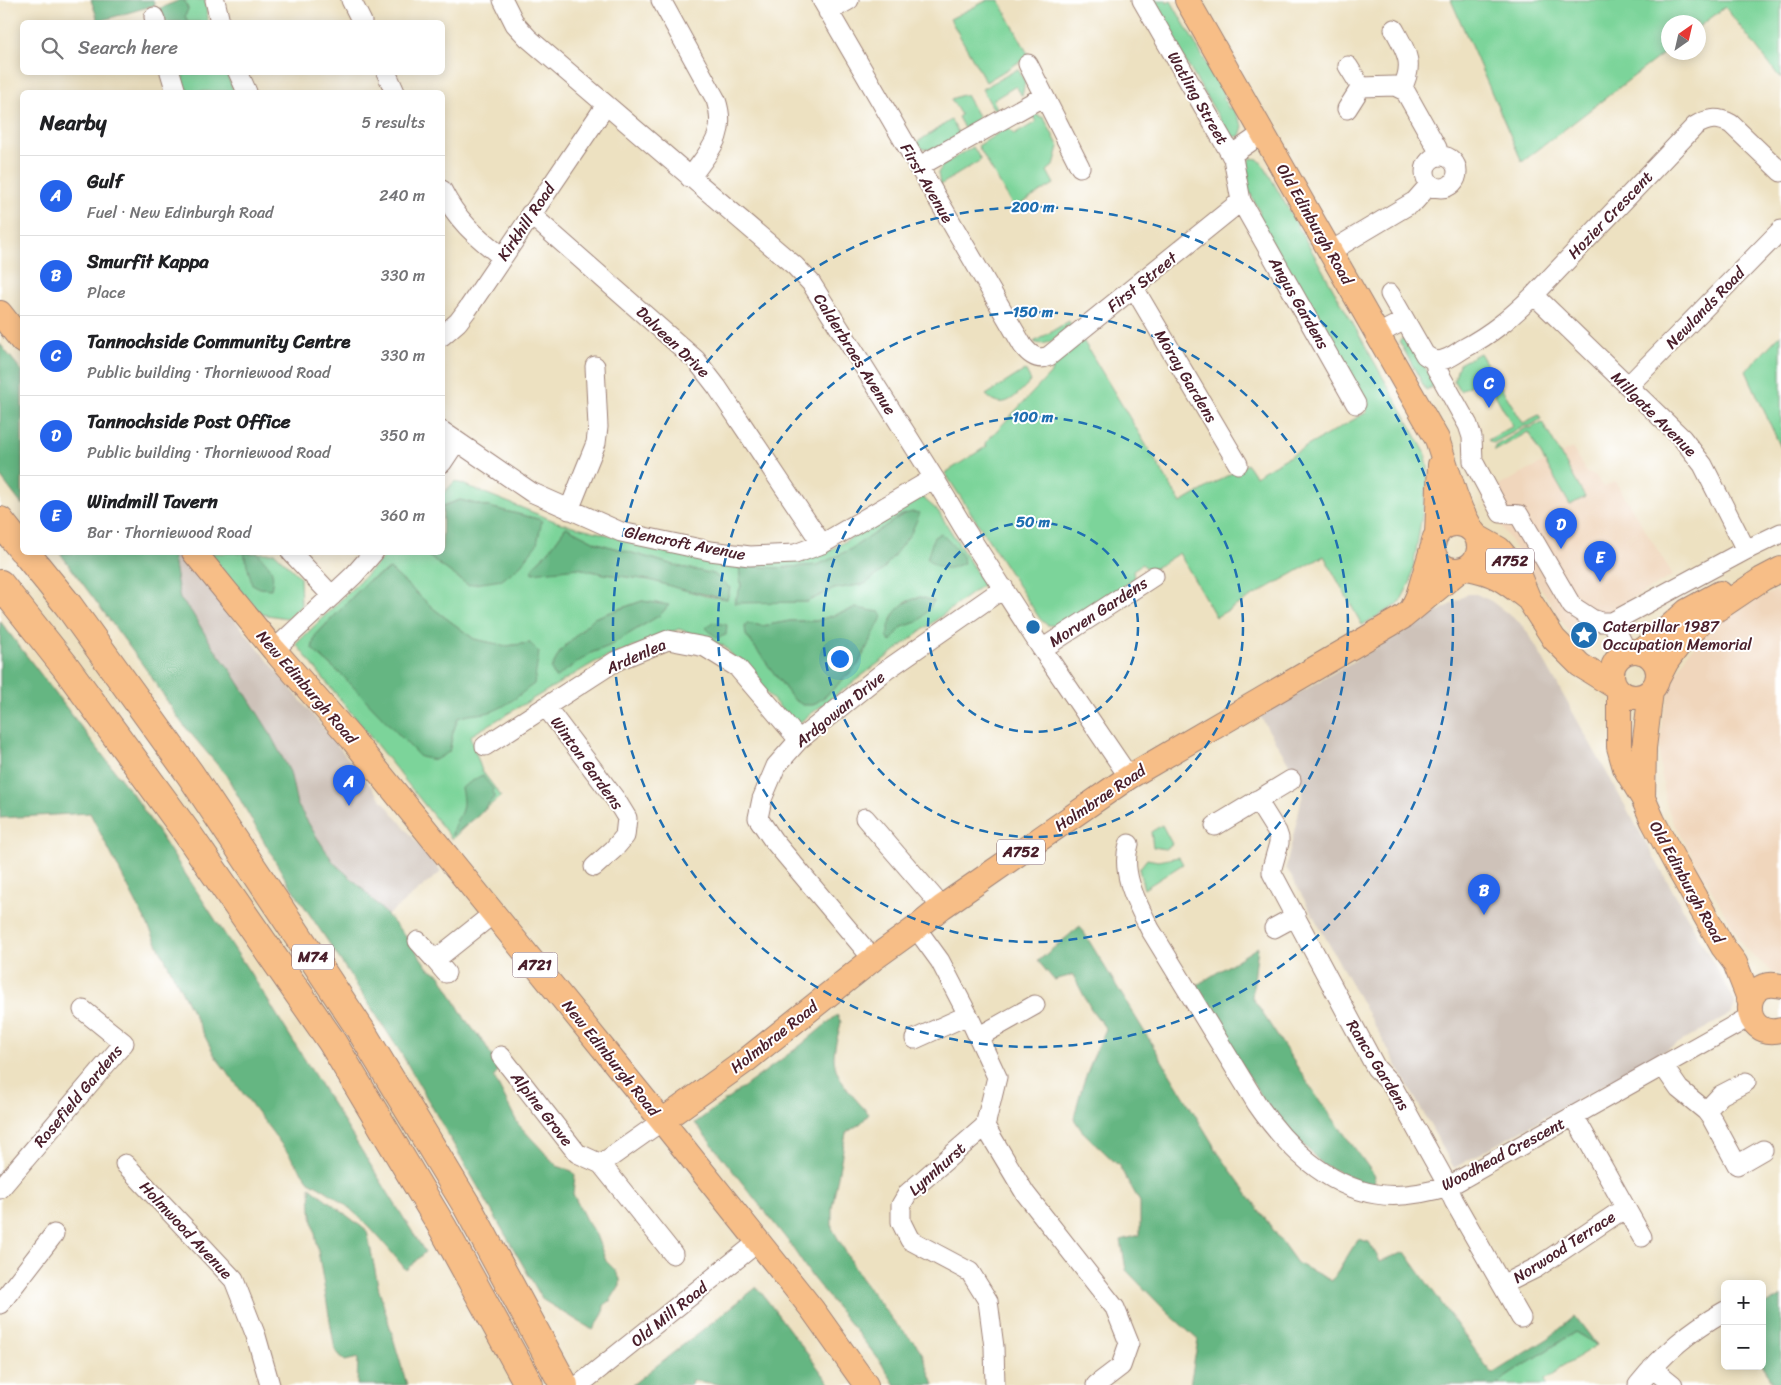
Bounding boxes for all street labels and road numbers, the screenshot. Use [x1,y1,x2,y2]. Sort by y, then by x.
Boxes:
street label: Watling Street [1159,46,1237,150]
street label: First Avenue [892,137,962,229]
street label: Old Edinburgh Road [1268,158,1362,292]
street label: Hozier Crescent [1560,164,1660,266]
street label: Kirkhill Road [489,176,564,267]
street label: First Street [1100,244,1184,320]
street label: Angus Gardens [1260,250,1338,356]
street label: Newlands Road [1658,259,1753,356]
street label: Calderbraes Avenue [806,287,904,421]
street label: Dalveen Drive [629,299,717,385]
street label: Moray Gardens [1147,324,1226,429]
street label: Millgate Avenue [1604,364,1704,464]
street label: Glencroft Avenue [622,517,748,569]
road number: A752 [1486,548,1534,574]
street label: Morven Gardens [1042,569,1154,655]
street label: New Edinburgh Road [249,623,366,752]
street label: Ardenlea [600,630,671,683]
street label: Ardgowan Drive [787,663,892,755]
street label: Winton Gardens [543,710,632,817]
street label: Holmbrae Road [1048,756,1153,840]
street label: Old Edinburgh Road [1641,815,1733,950]
road number: A752 [997,840,1045,864]
road number: M74 [292,944,334,970]
road number: A721 [512,952,558,978]
street label: Holmbrae Road [723,992,826,1081]
street label: New Edinburgh Road [554,993,668,1124]
street label: Ranco Gardens [1338,1014,1418,1117]
street label: Rosefield Gardens [26,1037,130,1154]
street label: Alpine Grove [503,1064,581,1153]
street label: Woodhead Crescent [1436,1109,1570,1199]
street label: Lynnhurst [901,1135,973,1203]
street label: Holmwood Avenue [132,1174,240,1287]
street label: Norwood Terrace [1507,1203,1622,1291]
street label: Old Mill Road [624,1273,715,1354]

